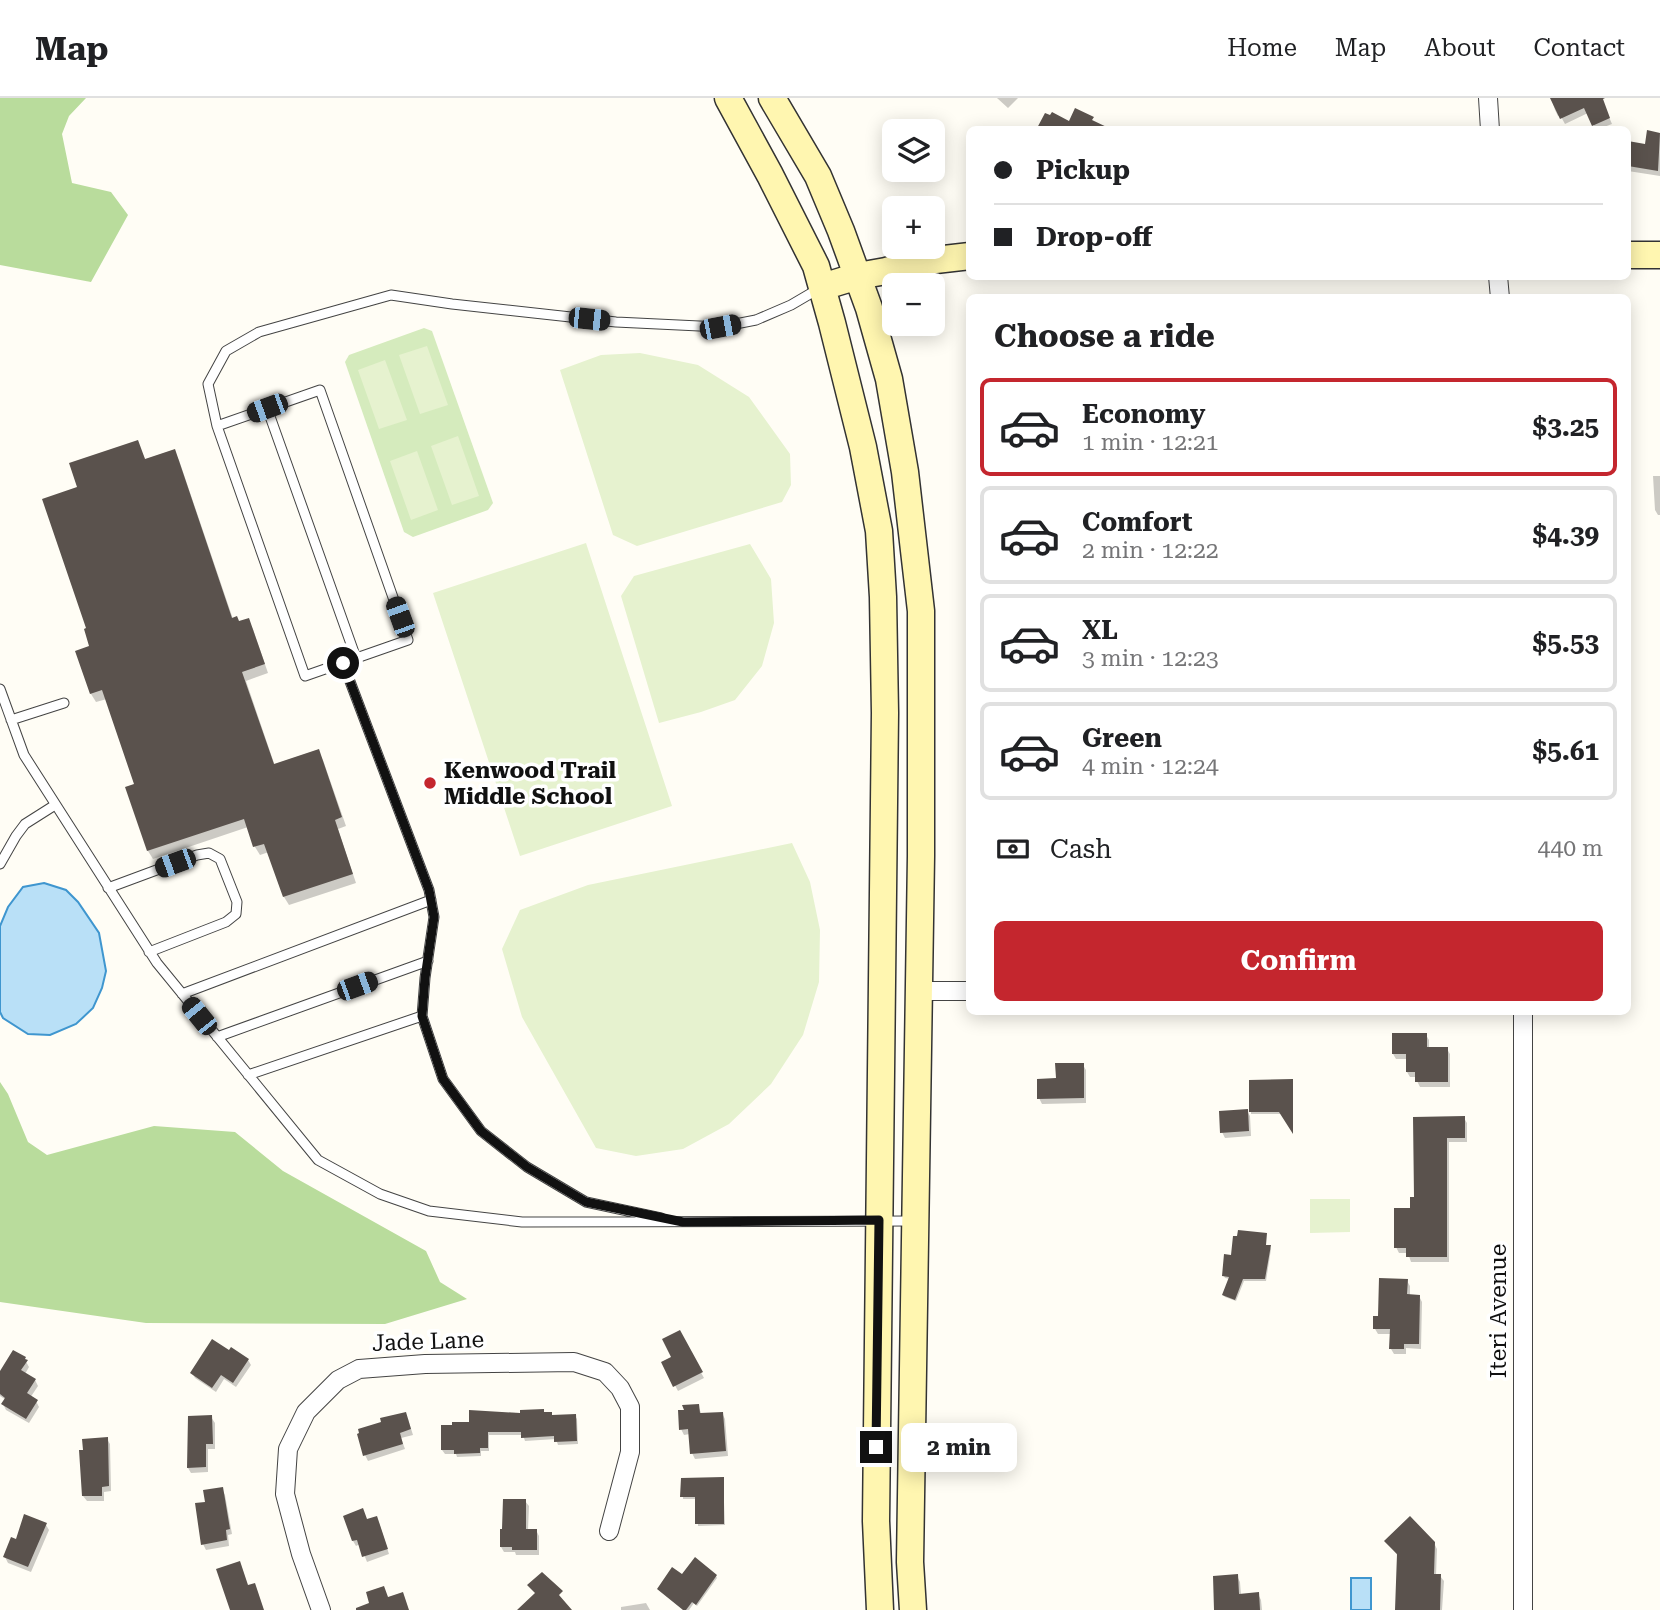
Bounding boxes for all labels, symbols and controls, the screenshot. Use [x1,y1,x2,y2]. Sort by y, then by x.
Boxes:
text: Map [35,29,109,68]
text: Home [1227,34,1297,62]
text: Map [1335,34,1386,62]
text: About [1424,34,1495,62]
text: Contact [1533,34,1625,62]
map controls [882,119,945,336]
button: layers [882,119,945,182]
text: Pickup [1036,155,1130,185]
button: + [882,196,945,259]
text: Drop-off [1036,222,1152,252]
button: − [882,273,945,336]
car [568,306,611,332]
car [698,313,743,341]
text: Choose a ride [994,317,1215,355]
car [244,391,291,425]
icon: car [998,396,1061,459]
text: Economy [1082,399,1205,429]
text: $3.25 [1533,412,1599,442]
text: 1 min · 12:21 [1082,429,1219,456]
icon: car [998,504,1061,567]
text: Comfort [1082,507,1192,537]
text: $4.39 [1533,520,1599,550]
text: 2 min · 12:22 [1082,537,1219,564]
car [383,594,418,640]
icon: car [998,612,1061,675]
text: XL [1082,615,1118,645]
text: $5.53 [1533,628,1599,658]
text: 3 min · 12:23 [1082,645,1219,672]
route start [327,647,359,679]
icon: car [998,720,1061,783]
text: Green [1082,723,1162,753]
text: $5.61 [1533,736,1599,766]
text: 4 min · 12:24 [1082,753,1219,780]
place label: Kenwood Trail Middle School [444,757,616,810]
marker: Kenwood Trail Middle School [422,775,438,791]
icon: cash [994,830,1032,868]
text: Cash [1050,834,1112,864]
text: 440 m [1538,835,1603,862]
car [152,846,199,880]
button: Confirm [994,921,1603,1001]
car [334,969,381,1003]
car [178,993,221,1039]
street label: Iteri Avenue [1485,1244,1512,1378]
street label: Jade Lane [371,1326,485,1357]
callout: 2 min [900,1422,1016,1472]
route end [860,1431,892,1463]
text: 2 min [927,1434,991,1461]

